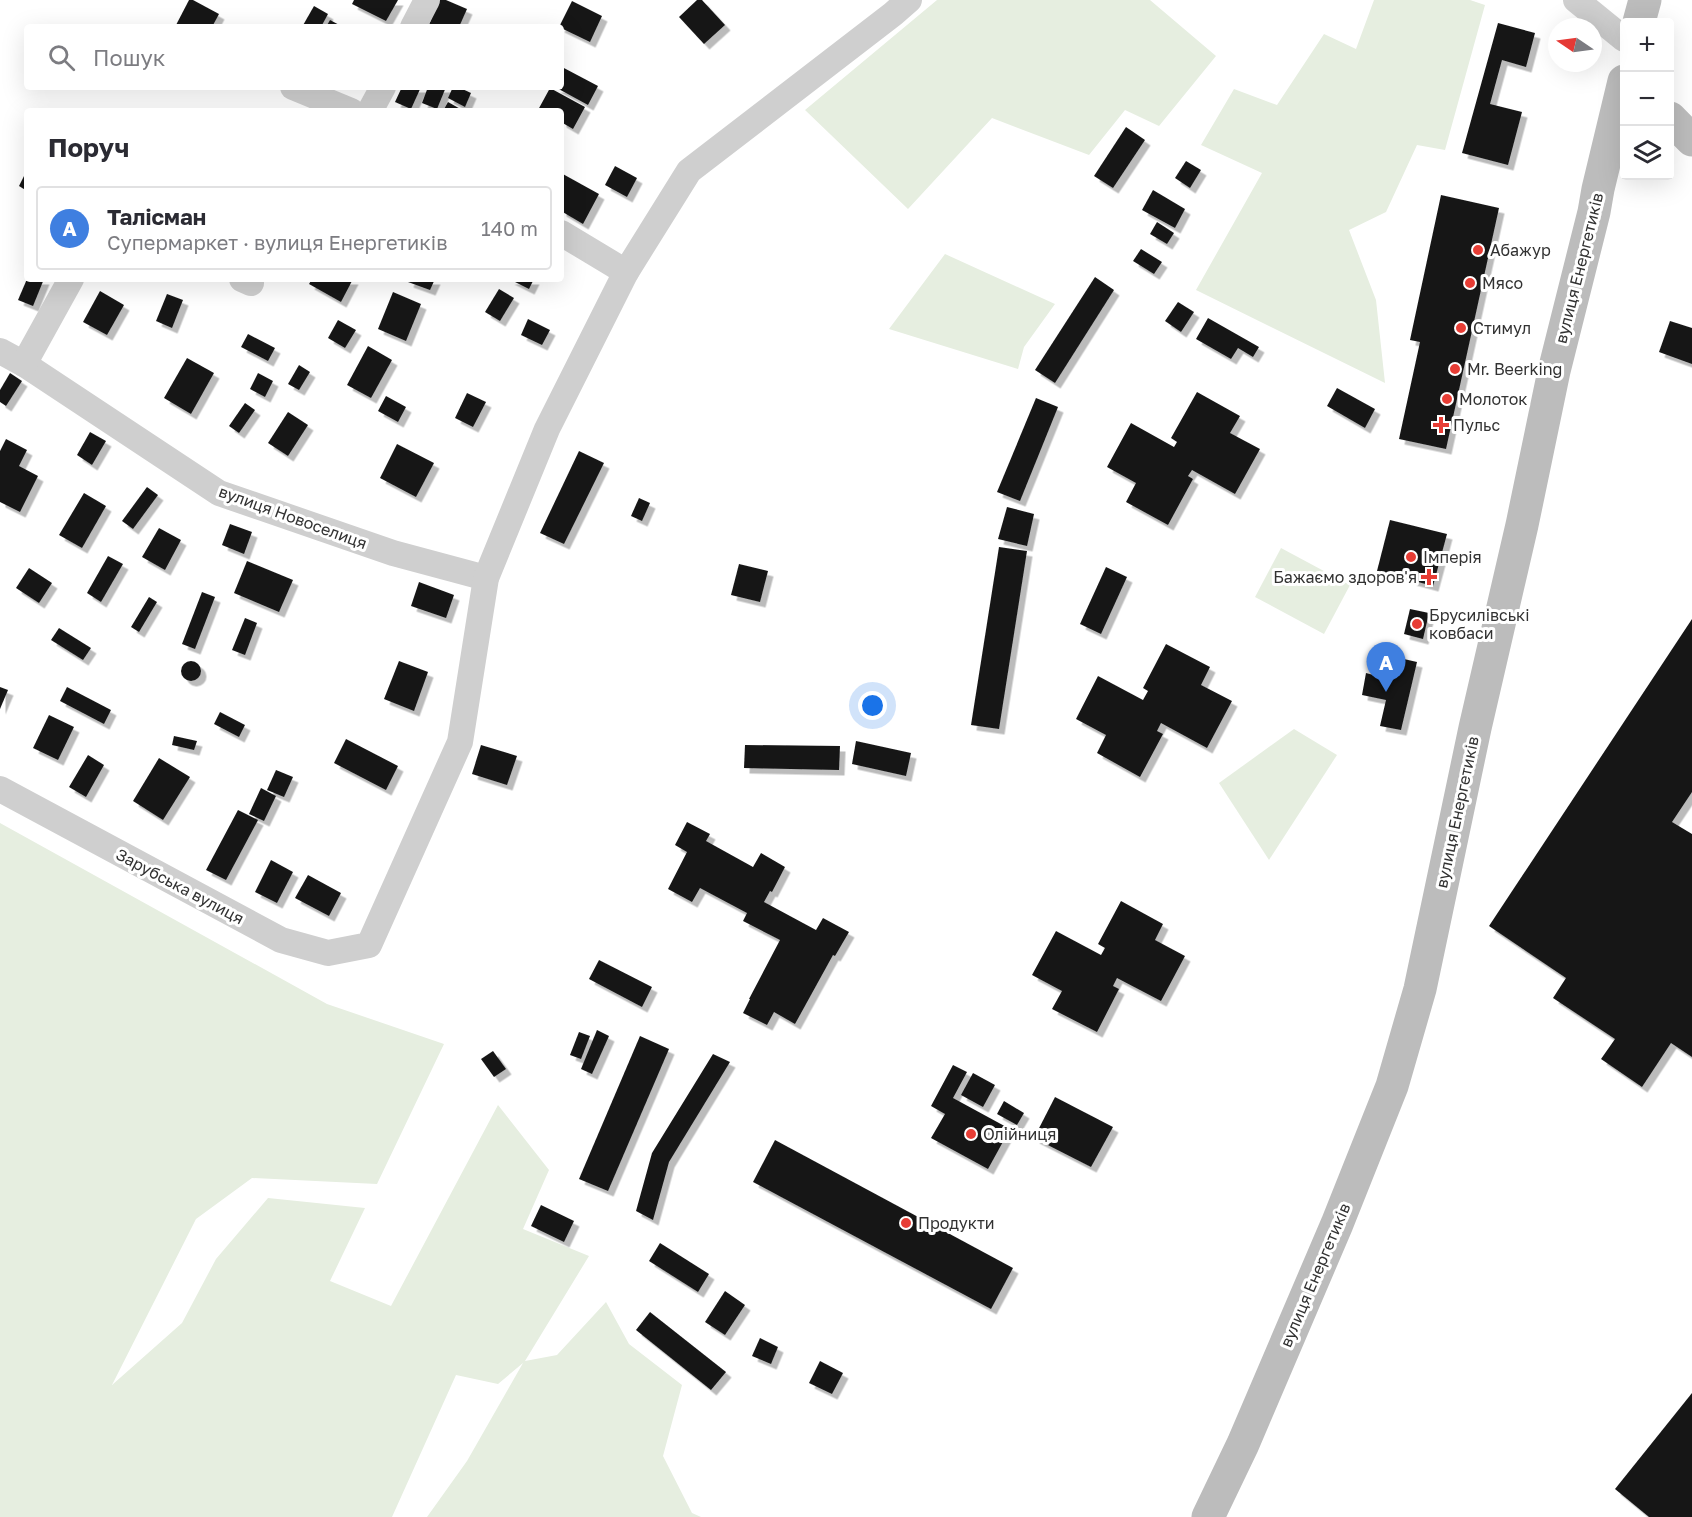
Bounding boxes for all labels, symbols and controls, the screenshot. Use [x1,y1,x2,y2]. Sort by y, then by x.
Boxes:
north arrow [1548,18,1602,72]
map controls [1620,18,1674,180]
button: + [1620,18,1674,72]
search box [24,24,564,90]
icon: search [45,41,78,74]
text: Пошук [93,44,166,71]
button: − [1620,72,1674,126]
button: layers [1620,126,1674,180]
text: Поруч [48,132,129,163]
street label: вулиця Енергетиків [1551,190,1607,346]
text: Талісман [107,203,206,230]
text: A [62,216,77,240]
text: 140 m [481,216,538,240]
text: Супермаркет · вулиця Енергетиків [107,230,447,254]
place label: Абажур [1490,240,1551,260]
marker: Абажур [1471,243,1485,257]
place label: Мясо [1482,273,1523,293]
marker: Мясо [1463,276,1477,290]
place label: Стимул [1473,318,1531,338]
marker: Стимул [1454,321,1468,335]
place label: Mr. Beerking [1467,359,1562,379]
marker: Mr. Beerking [1448,362,1462,376]
place label: Молоток [1459,389,1527,409]
marker: Молоток [1440,392,1454,406]
place label: Пульс [1453,415,1501,435]
marker: Пульс [1434,418,1448,432]
street label: вулиця Новоселиця [216,481,370,553]
place label: Імперія [1423,547,1482,567]
marker: Імперія [1404,550,1418,564]
place label: Бажаємо здоров'я [1273,567,1417,587]
marker: Бажаємо здоров'я [1422,570,1436,584]
place label: Брусилівські ковбаси [1429,605,1530,643]
marker: Брусилівські ковбаси [1410,617,1424,631]
pin: A [1366,642,1406,692]
your location [858,691,887,720]
street label: вулиця Енергетиків [1431,734,1483,890]
street label: Зарубська вулиця [113,844,247,928]
place label: Олійниця [983,1124,1057,1144]
marker: Олійниця [964,1127,978,1141]
street label: вулиця Енергетиків [1276,1200,1354,1350]
place label: Продукти [918,1213,995,1233]
marker: Продукти [899,1216,913,1230]

